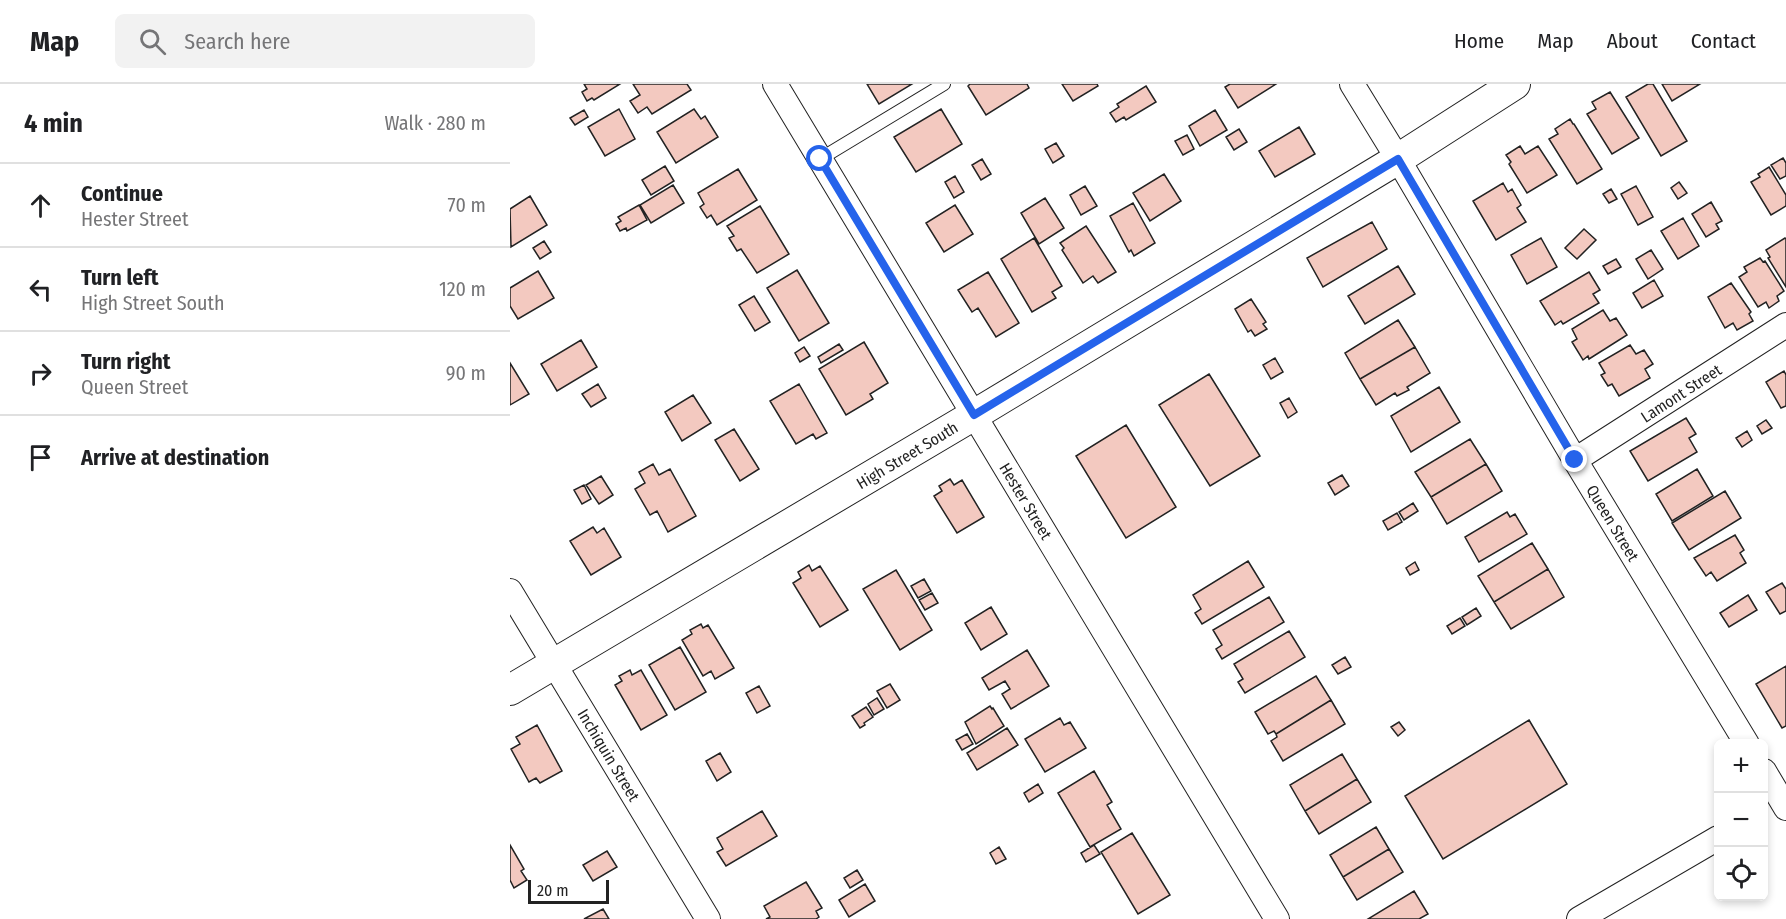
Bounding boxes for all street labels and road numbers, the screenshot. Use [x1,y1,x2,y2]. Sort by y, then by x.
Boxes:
street label: Lamont Street [1637,360,1726,427]
street label: High Street South [853,418,961,493]
street label: Hester Street [995,459,1056,544]
street label: Queen Street [1582,482,1643,566]
street label: Inchiquin Street [574,706,644,806]

